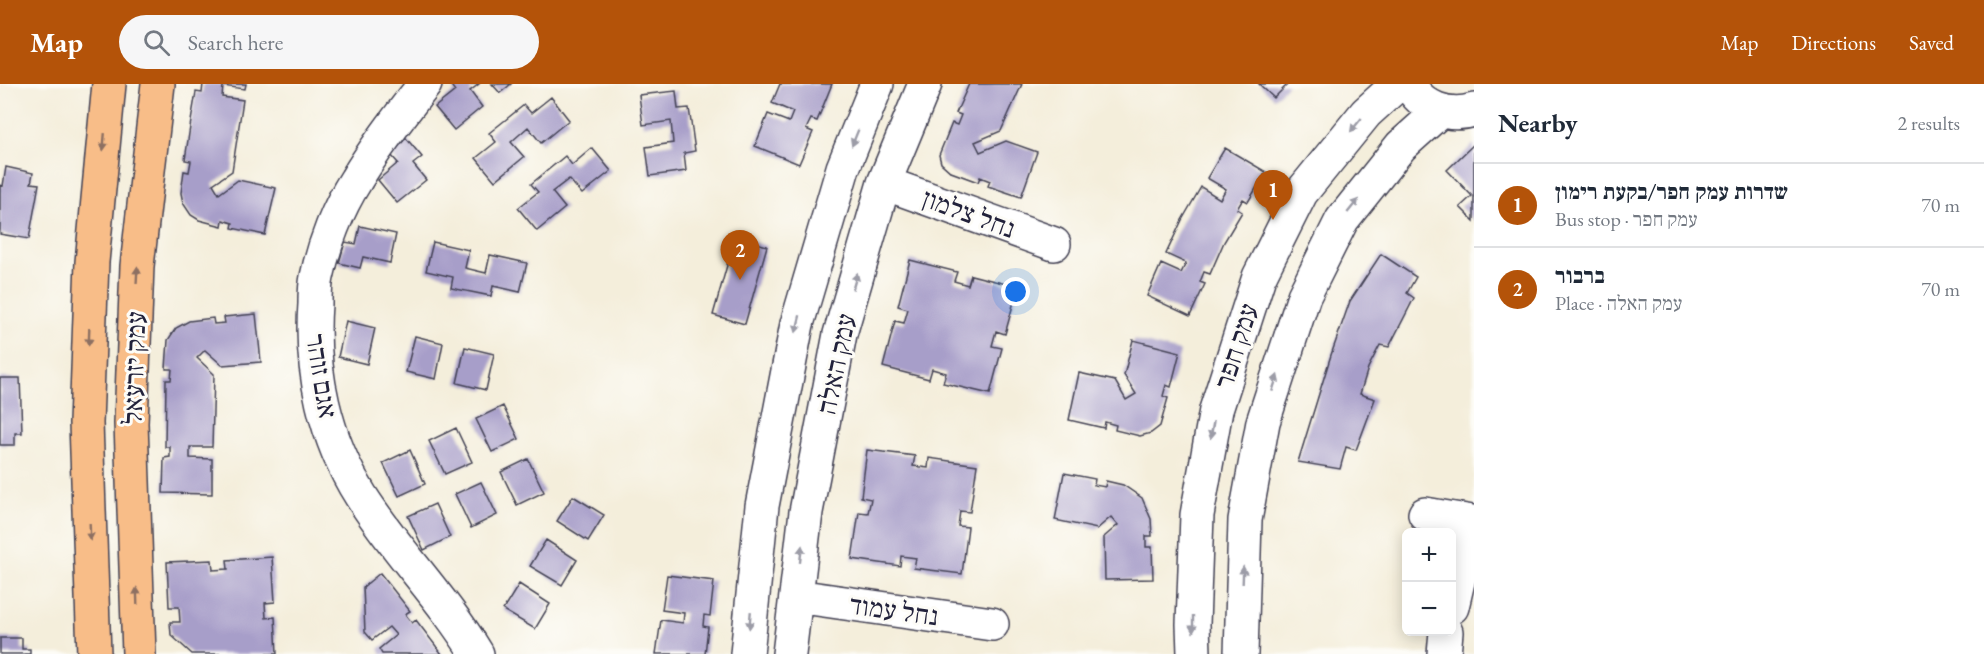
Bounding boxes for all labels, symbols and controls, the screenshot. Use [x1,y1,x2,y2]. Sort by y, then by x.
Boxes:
search box [119,15,539,69]
text: Map [30,24,83,60]
icon: search [140,26,173,59]
text: Search here [188,28,283,57]
text: Map [1721,29,1758,56]
text: Directions [1791,29,1876,56]
text: Saved [1909,29,1954,56]
text: Nearby [1498,106,1578,140]
text: 2 results [1897,110,1960,136]
one-way arrow [1350,117,1363,133]
one-way arrow [850,129,859,147]
one-way arrow [99,133,108,152]
pin: 1 [1254,170,1292,220]
text: שדרות עמק חפר/בקעת רימון [1555,177,1788,206]
street label: נחל צלמון [918,180,1020,246]
text: 1 [1512,192,1523,218]
text: 70 m [1921,192,1960,218]
one-way arrow [1346,198,1359,213]
text: Bus stop · עמק חפר [1555,206,1698,232]
pin: 2 [720,230,760,280]
text: ברבור [1555,261,1605,290]
one-way arrow [132,265,141,284]
one-way arrow [851,272,860,290]
text: 2 [1512,276,1523,302]
text: 70 m [1921,276,1960,302]
your location [1001,277,1030,306]
text: Place · עמק האלה [1555,290,1682,316]
street label: עמק חפר [1206,299,1266,393]
street label: עמק האלה [808,310,864,418]
street label: עמק יזרעאל [115,311,153,425]
one-way arrow [792,315,802,334]
one-way arrow [85,327,94,346]
street label: אגם זוהר [298,331,346,421]
one-way arrow [1271,374,1281,392]
one-way arrow [1207,421,1216,440]
one-way arrow [85,522,94,541]
map controls [1402,528,1456,636]
button: + [1402,528,1456,582]
one-way arrow [796,545,806,564]
one-way arrow [1239,565,1248,584]
button: − [1402,582,1456,636]
one-way arrow [132,586,142,605]
street label: נחל עמוד [847,586,941,634]
one-way arrow [745,611,755,630]
one-way arrow [1188,614,1198,633]

